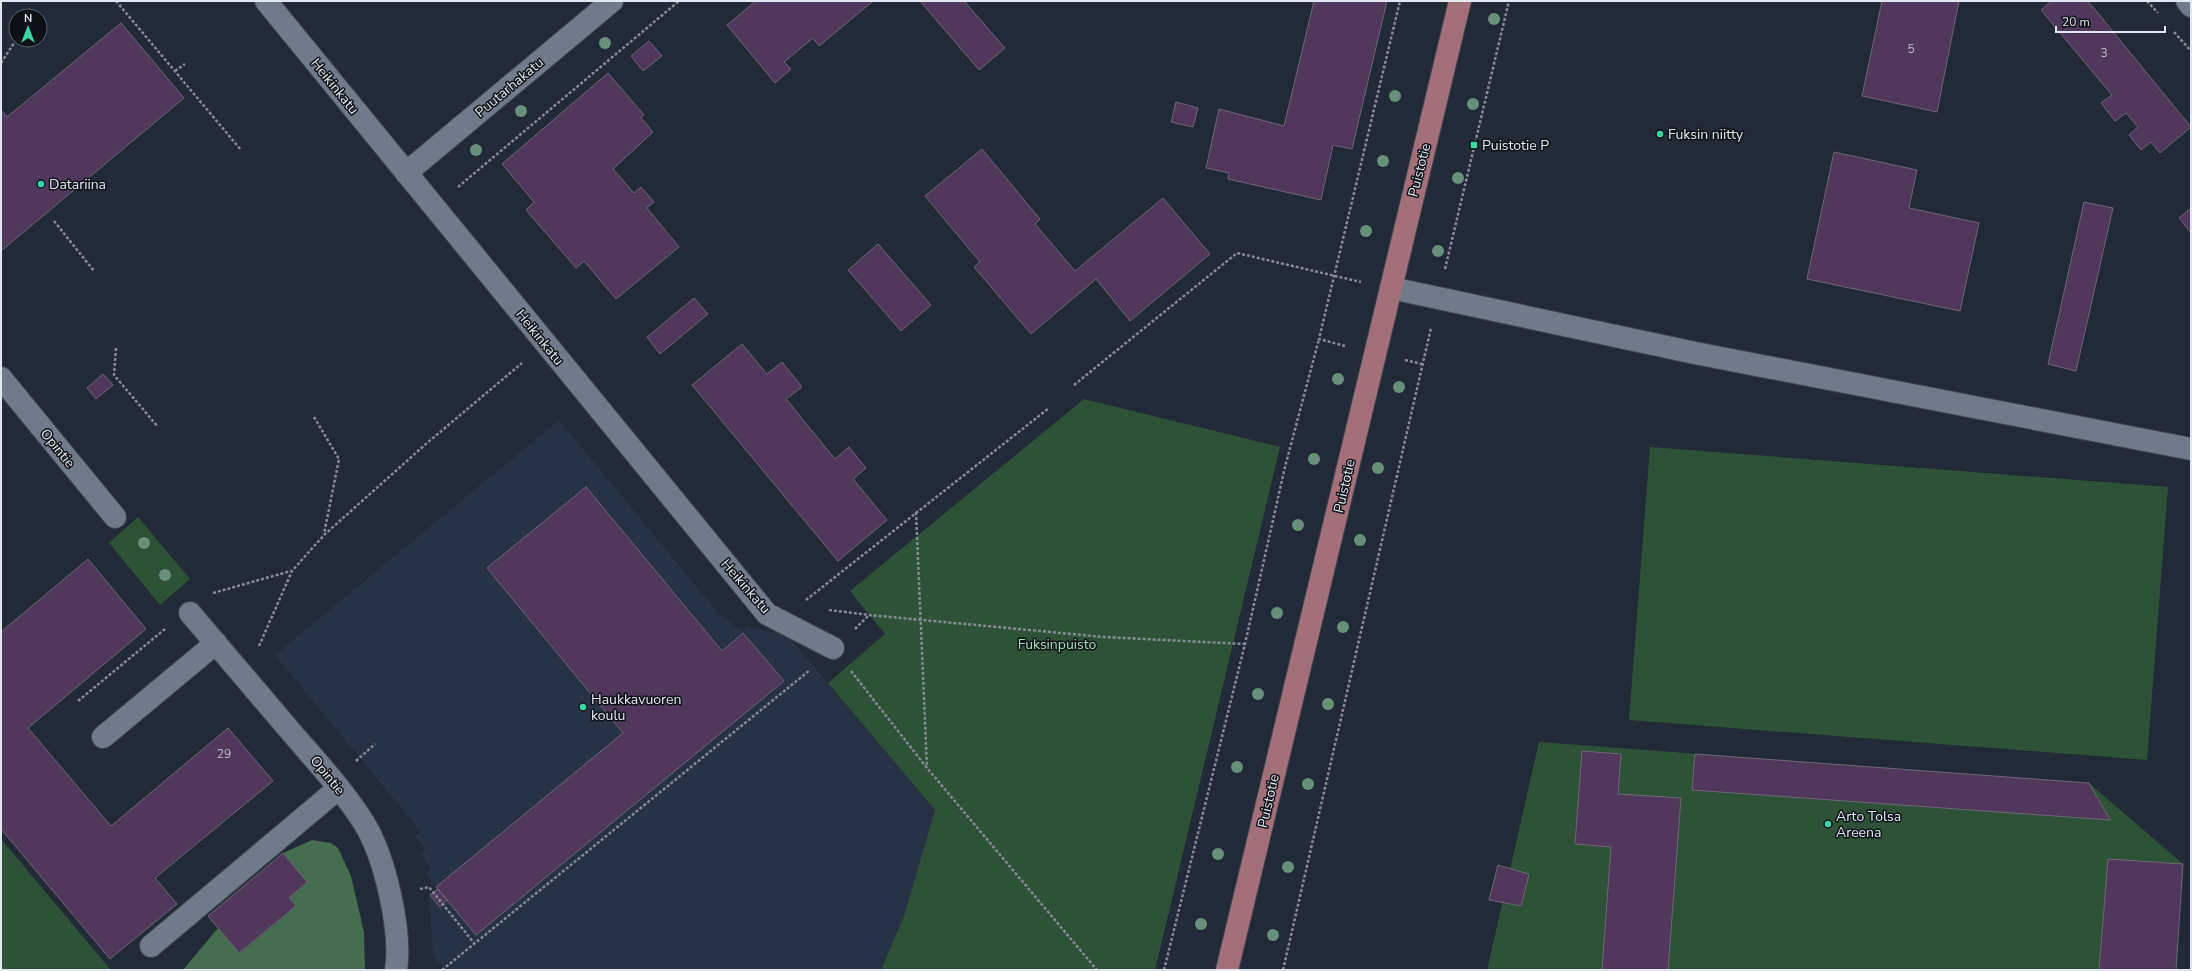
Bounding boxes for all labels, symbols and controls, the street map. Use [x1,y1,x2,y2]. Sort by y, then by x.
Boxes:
north arrow [8,8,48,48]
scale bar [2056,8,2165,34]
text: N [24,11,32,26]
text: 20 m [2062,14,2090,30]
house number: 5 [1907,41,1915,57]
house number: 3 [2100,45,2108,61]
street label: Puutarhakatu [471,53,548,122]
street label: Heikinkatu [306,54,363,118]
place label: Fuksin niitty [1668,125,1744,144]
marker: Fuksin niitty [1655,129,1665,139]
place label: Puistotie P [1482,136,1549,155]
marker: Puistotie P [1469,140,1479,150]
street label: Puistotie [1404,141,1435,199]
place label: Datariina [49,175,106,194]
marker: Datariina [36,179,46,189]
street label: Heikinkatu [511,305,568,369]
street label: Opintie [36,425,79,472]
street label: Puistotie [1329,457,1360,515]
street label: Heikinkatu [717,555,775,618]
park label: Fuksinpuisto [1018,635,1097,654]
place label: Haukkavuoren koulu [591,690,681,725]
marker: Haukkavuoren koulu [578,702,588,712]
house number: 29 [217,746,231,762]
street label: Opintie [306,752,349,799]
street label: Puistotie [1253,772,1284,830]
place label: Arto Tolsa Areena [1836,807,1901,842]
marker: Arto Tolsa Areena [1823,819,1833,829]

